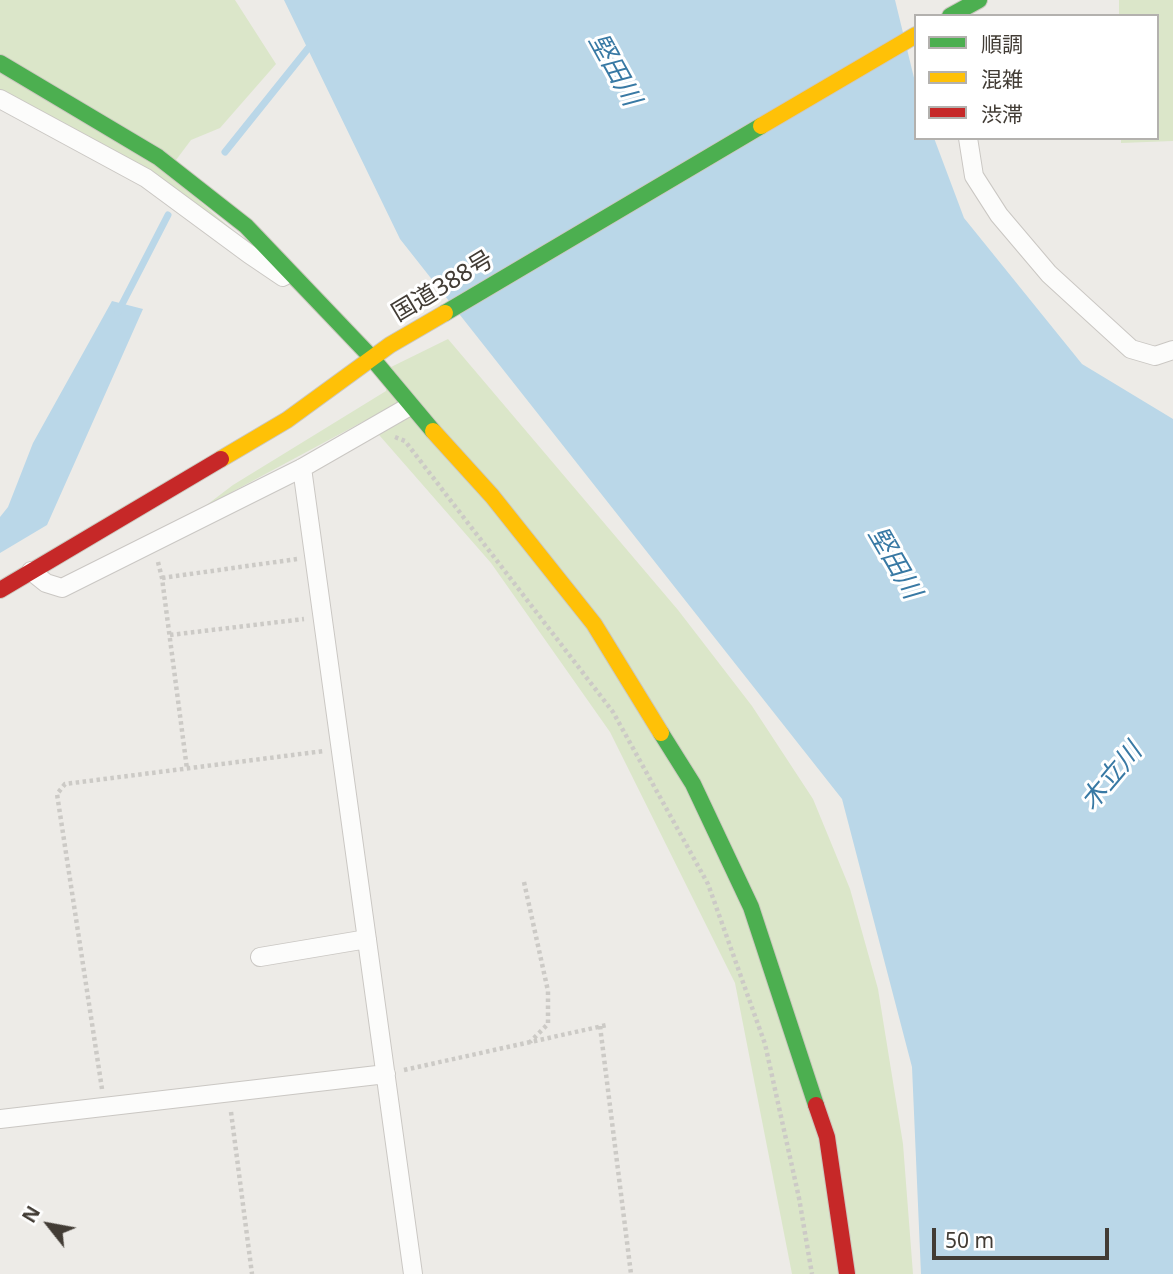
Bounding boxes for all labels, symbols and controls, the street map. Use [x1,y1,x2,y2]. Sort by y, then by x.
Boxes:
legend [914,14,1159,140]
water label: 堅田川 [581,28,647,112]
text: 順調 [981,30,1023,58]
text: 混雑 [981,65,1023,93]
text: 渋滞 [981,100,1023,128]
street label: 国道388号 [387,246,499,328]
water label: 堅田川 [861,521,927,605]
water label: 木立川 [1075,737,1149,817]
north arrow [14,1190,84,1260]
text: N [16,1201,46,1228]
scale bar [935,1214,1112,1258]
text: 50 m [945,1226,994,1254]

